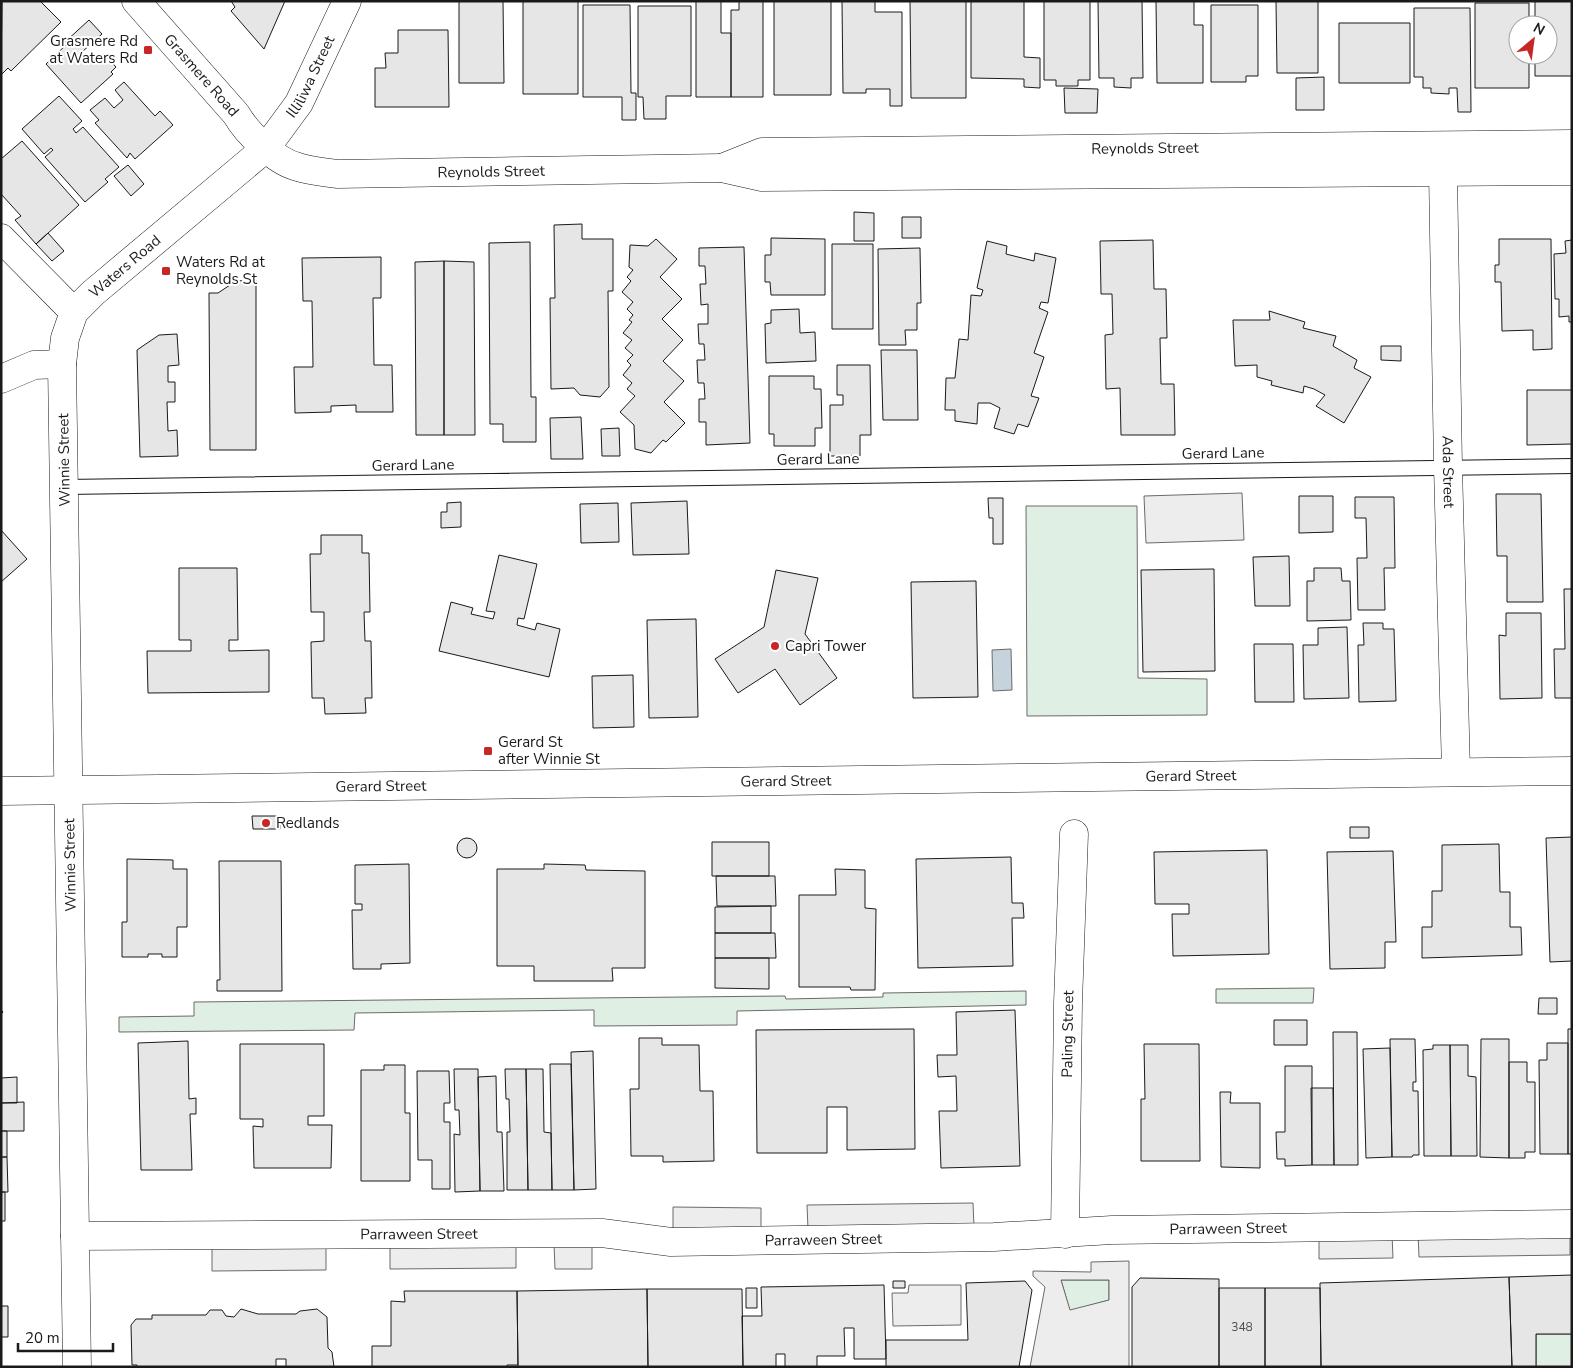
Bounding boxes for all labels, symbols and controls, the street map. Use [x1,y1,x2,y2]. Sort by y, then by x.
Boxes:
north arrow [1508,15,1558,65]
text: N [1530,18,1548,40]
street label: Grasmere Road [160,29,244,121]
place label: Grasmere Rd at Waters Rd [49,31,138,68]
street label: Illiliwa Street [282,32,340,122]
marker: Grasmere Rd at Waters Rd [142,44,154,56]
street label: Reynolds Street [1091,138,1200,159]
street label: Reynolds Street [437,161,546,182]
street label: Waters Road [85,230,165,302]
place label: Waters Rd at Reynolds St [176,252,266,289]
marker: Waters Rd at Reynolds St [160,265,172,277]
street label: Winnie Street [53,412,75,507]
street label: Ada Street [1437,436,1459,509]
street label: Gerard Lane [1182,442,1264,464]
street label: Gerard Lane [777,448,859,470]
street label: Gerard Lane [372,454,454,476]
place label: Capri Tower [785,636,867,656]
marker: Capri Tower [769,640,781,652]
place label: Gerard St after Winnie St [498,732,601,769]
marker: Gerard St after Winnie St [482,745,494,757]
street label: Gerard Street [1145,765,1237,786]
street label: Gerard Street [740,770,832,792]
street label: Gerard Street [335,776,427,797]
place label: Redlands [276,813,339,833]
street label: Winnie Street [59,817,81,912]
marker: Redlands [260,817,272,829]
street label: Paling Street [1057,989,1078,1078]
street label: Parraween Street [1169,1218,1288,1239]
street label: Parraween Street [360,1224,479,1244]
street label: Parraween Street [764,1229,883,1251]
house number: 348 [1231,1319,1253,1335]
scale bar [18,1320,112,1352]
text: 20 m [25,1328,60,1348]

